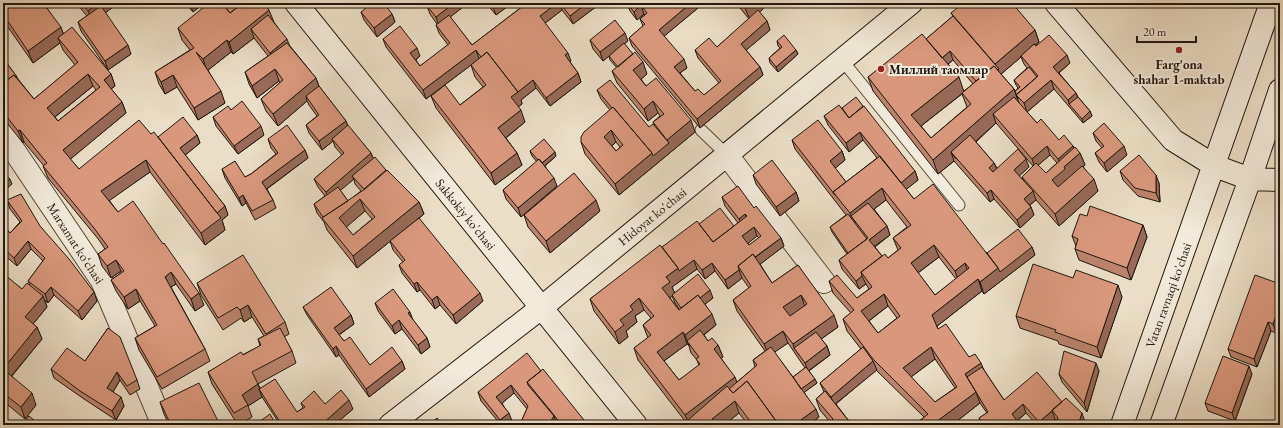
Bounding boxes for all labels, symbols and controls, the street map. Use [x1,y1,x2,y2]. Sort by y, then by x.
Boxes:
scale bar [1137,18,1196,44]
text: 20 m [1143,24,1167,40]
marker: Farg'ona shahar 1-maktab [1174,45,1184,55]
place label: Farg'ona shahar 1-maktab [1134,56,1224,88]
place label: Миллий таомлар [889,61,988,78]
marker: Миллий таомлар [876,64,886,74]
street label: Sakkokiy ko'chasi [432,175,500,253]
street label: Hidoyat ko'chasi [615,184,690,249]
street label: Marxamat koʻchasi [43,200,108,287]
street label: Vatan ravnaqi ko'chasi [1142,240,1195,350]

